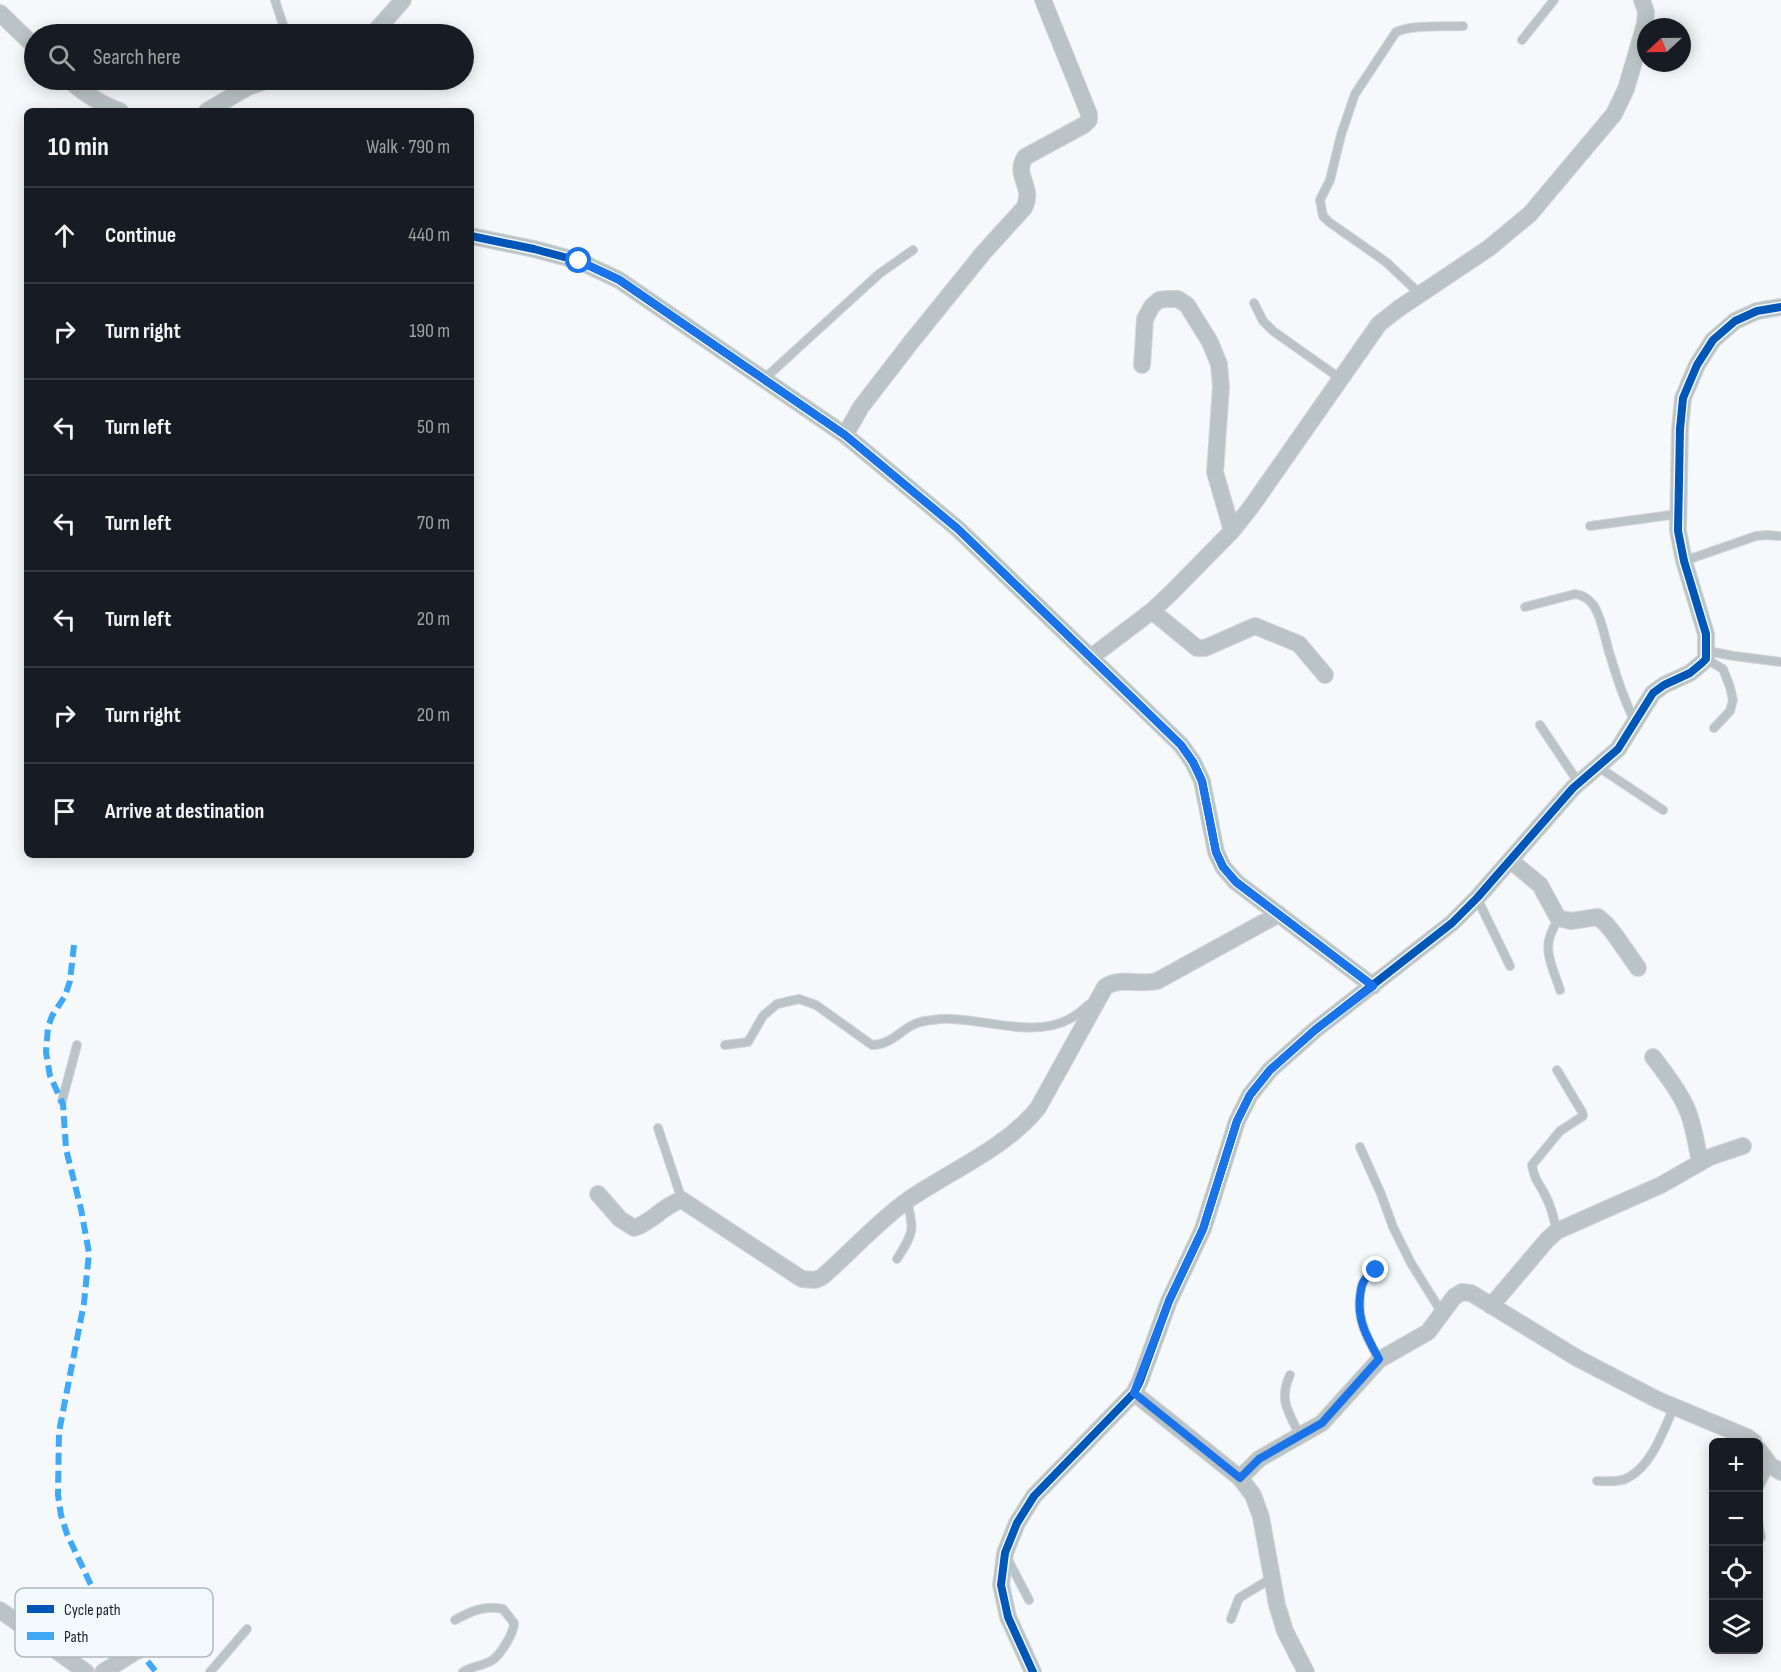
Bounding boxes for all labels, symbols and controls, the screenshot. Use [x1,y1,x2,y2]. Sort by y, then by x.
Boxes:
north arrow [1637,18,1691,72]
search box [24,24,474,90]
icon: search [45,41,78,74]
text: Search here [93,44,180,71]
text: 10 min [48,132,109,163]
text: Walk · 790 m [366,135,450,159]
icon: ahead [48,219,81,252]
text: Continue [105,222,176,249]
text: 440 m [408,223,450,247]
route start [565,247,591,273]
icon: right [48,315,81,348]
text: Turn right [105,318,181,345]
text: 190 m [409,319,450,343]
icon: left [48,411,81,444]
text: Turn left [105,414,171,441]
text: 50 m [417,415,450,439]
icon: left [48,507,81,540]
text: Turn left [105,510,171,537]
text: 70 m [417,511,450,535]
icon: left [48,603,81,636]
text: Turn left [105,606,171,633]
text: 20 m [417,607,450,631]
icon: right [48,699,81,732]
text: Turn right [105,702,181,729]
text: 20 m [417,703,450,727]
icon: arrive [48,795,81,828]
text: Arrive at destination [105,798,264,825]
route end [1362,1256,1388,1282]
map controls [1709,1438,1763,1654]
button: + [1709,1438,1763,1492]
button: − [1709,1492,1763,1546]
button: locate [1709,1546,1763,1600]
legend [15,1588,213,1657]
button: layers [1709,1600,1763,1654]
text: Cycle path [64,1601,121,1620]
text: Path [64,1628,88,1647]

